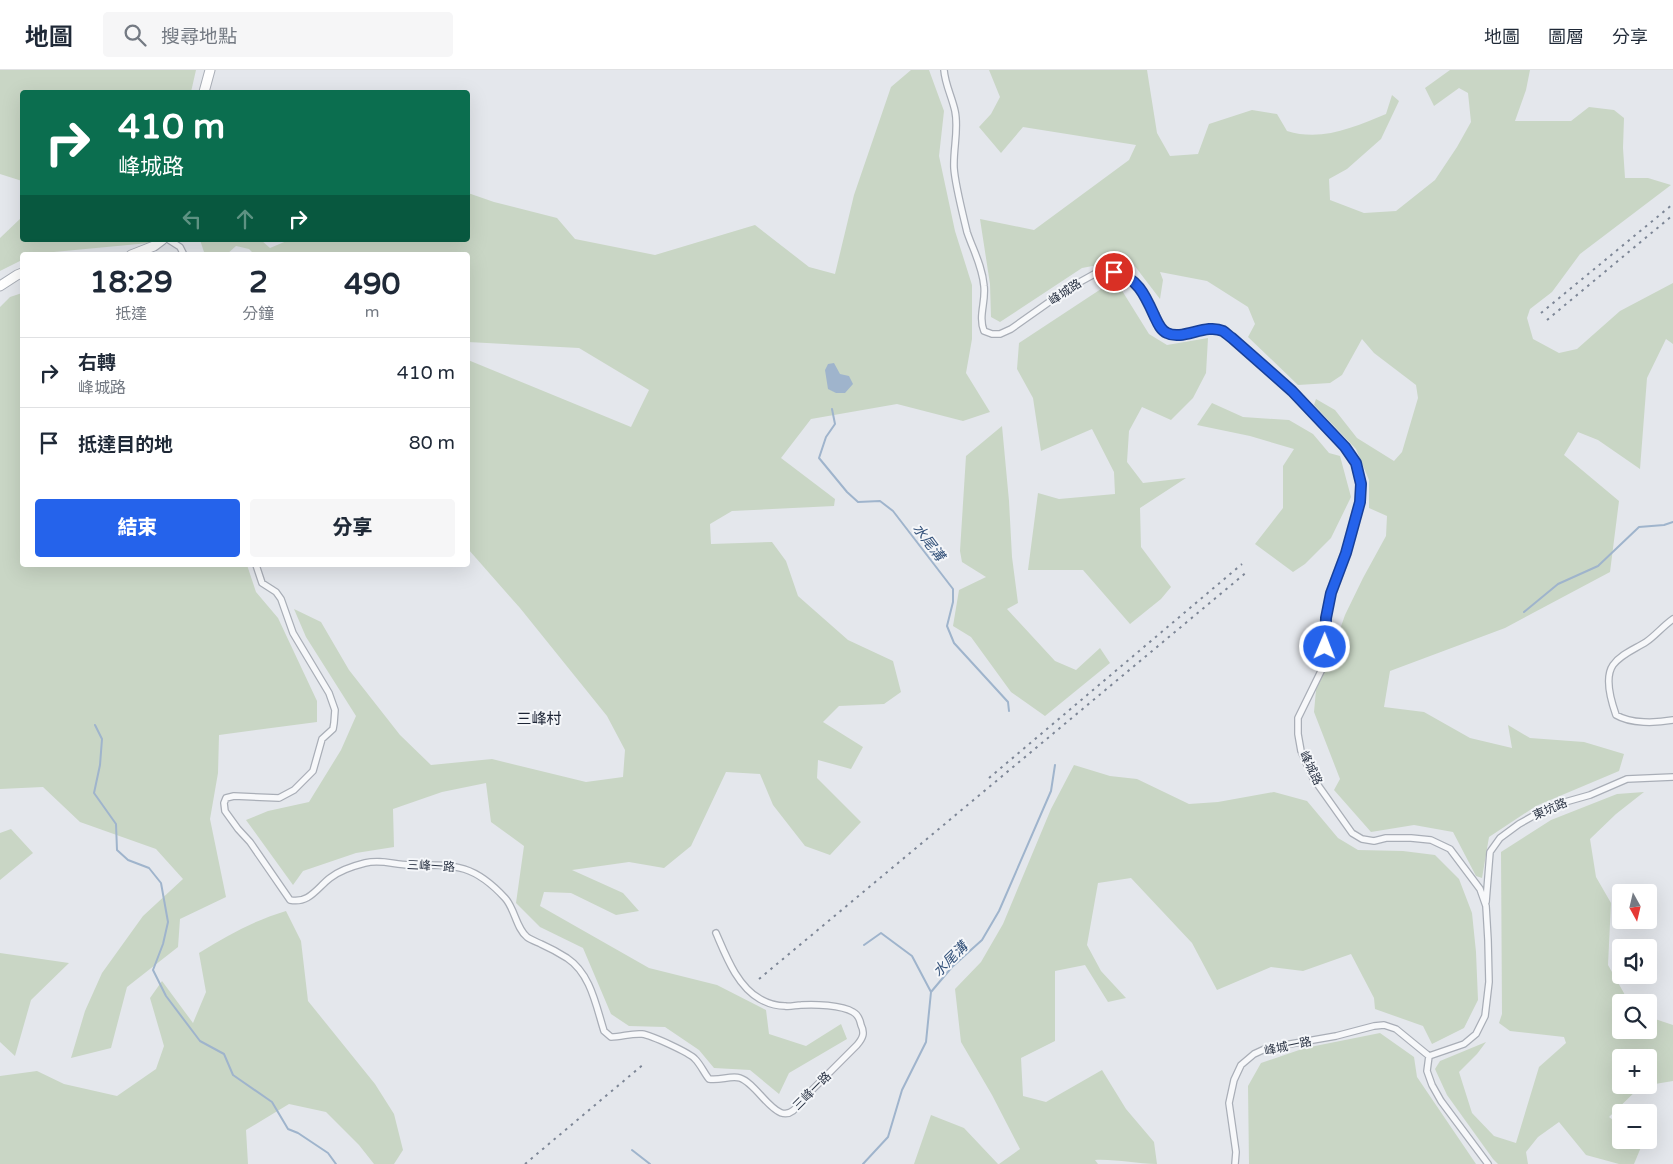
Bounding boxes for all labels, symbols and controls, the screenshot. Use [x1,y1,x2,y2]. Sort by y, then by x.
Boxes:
search box [103,12,453,57]
icon: search [121,21,149,49]
text: 地圖 [25,23,73,52]
text: 搜尋地點 [161,26,237,48]
text: 地圖 [1484,26,1520,48]
text: 圖層 [1548,26,1584,48]
text: 分享 [1612,26,1648,48]
text: 410 m [118,106,225,148]
icon: right [35,110,100,175]
text: 峰城路 [118,154,184,180]
icon: left [178,205,206,233]
icon: ahead [231,205,259,233]
icon: right [284,205,312,233]
pin [1093,251,1135,293]
icon: arrive [1100,258,1128,286]
text: 18:29 [90,264,173,301]
text: 2 [249,264,268,301]
text: 490 [344,266,400,303]
street label: 峰城路 [1046,276,1084,308]
text: m [365,302,379,322]
text: 抵達 [115,304,147,324]
text: 分鐘 [242,304,274,324]
text: 右轉 [78,352,116,374]
icon: right [35,359,63,387]
text: 410 m [397,362,455,384]
text: 峰城路 [78,378,126,398]
icon: arrive [35,429,63,457]
text: 80 m [409,432,455,454]
text: 抵達目的地 [78,434,173,456]
button: 結束 [35,499,240,557]
button: 分享 [250,499,455,557]
water label: 水尾溝 [909,520,949,566]
position arrow [1298,620,1350,672]
district label: 三峰村 [516,710,562,728]
street label: 峰城路 [1297,749,1325,787]
street label: 東坑路 [1531,796,1569,822]
street label: 三峰一路 [407,858,455,874]
north arrow [1612,884,1658,929]
map controls [1612,884,1657,1149]
water label: 水尾溝 [929,937,973,980]
button: sound [1612,939,1657,984]
button: search [1612,994,1657,1039]
street label: 峰城一路 [1263,1034,1313,1058]
button: + [1612,1049,1657,1094]
street label: 三峰一路 [790,1069,834,1113]
button: − [1612,1104,1657,1149]

